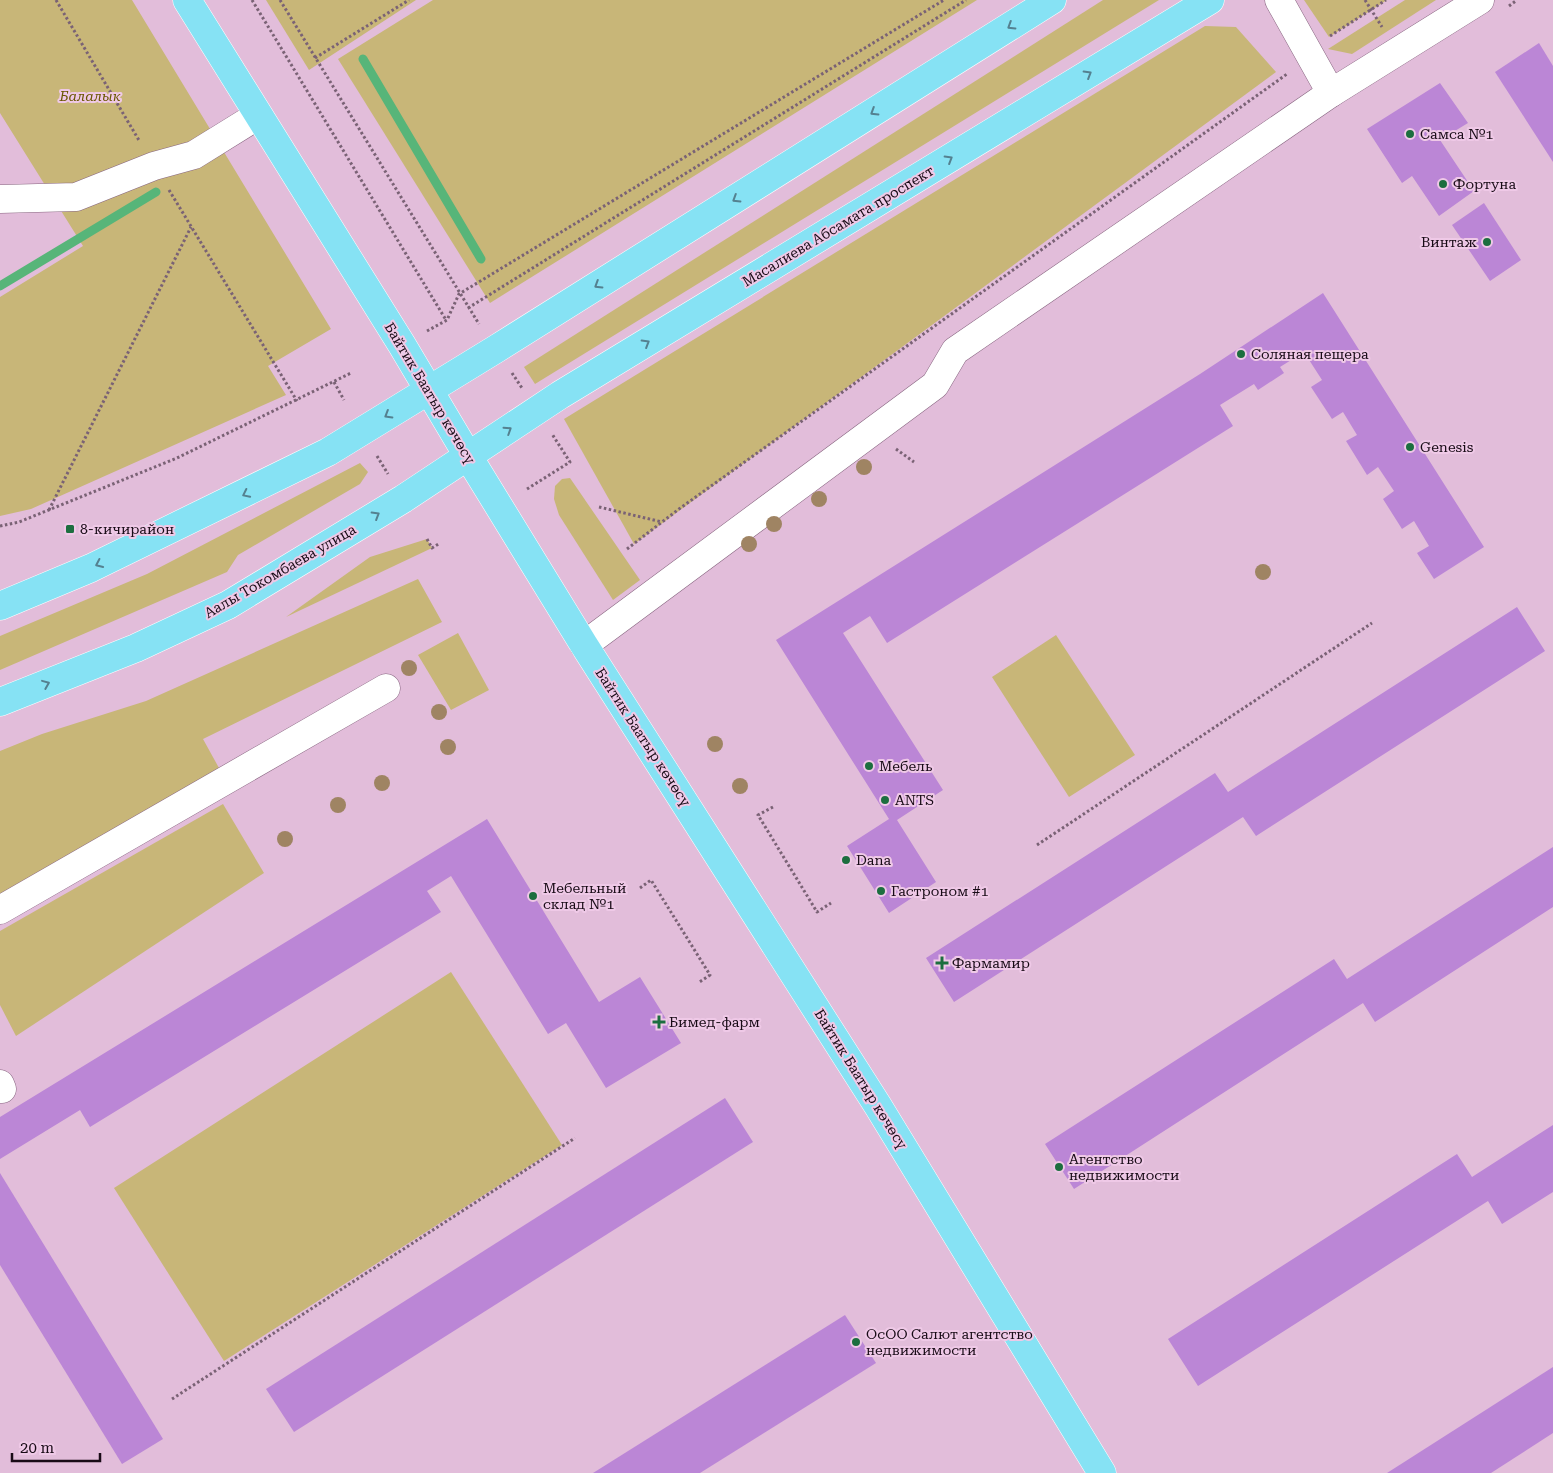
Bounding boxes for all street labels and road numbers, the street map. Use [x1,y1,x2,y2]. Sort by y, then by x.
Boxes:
street label: Масалиева Абсамата проспект [739,162,937,290]
street label: Байтик Баатыр көчөсү [381,320,479,467]
street label: Аалы Токомбаева улица [201,521,359,621]
street label: Байтик Баатыр көчөсү [592,665,694,810]
street label: Байтик Баатыр көчөсү [811,1006,911,1153]

